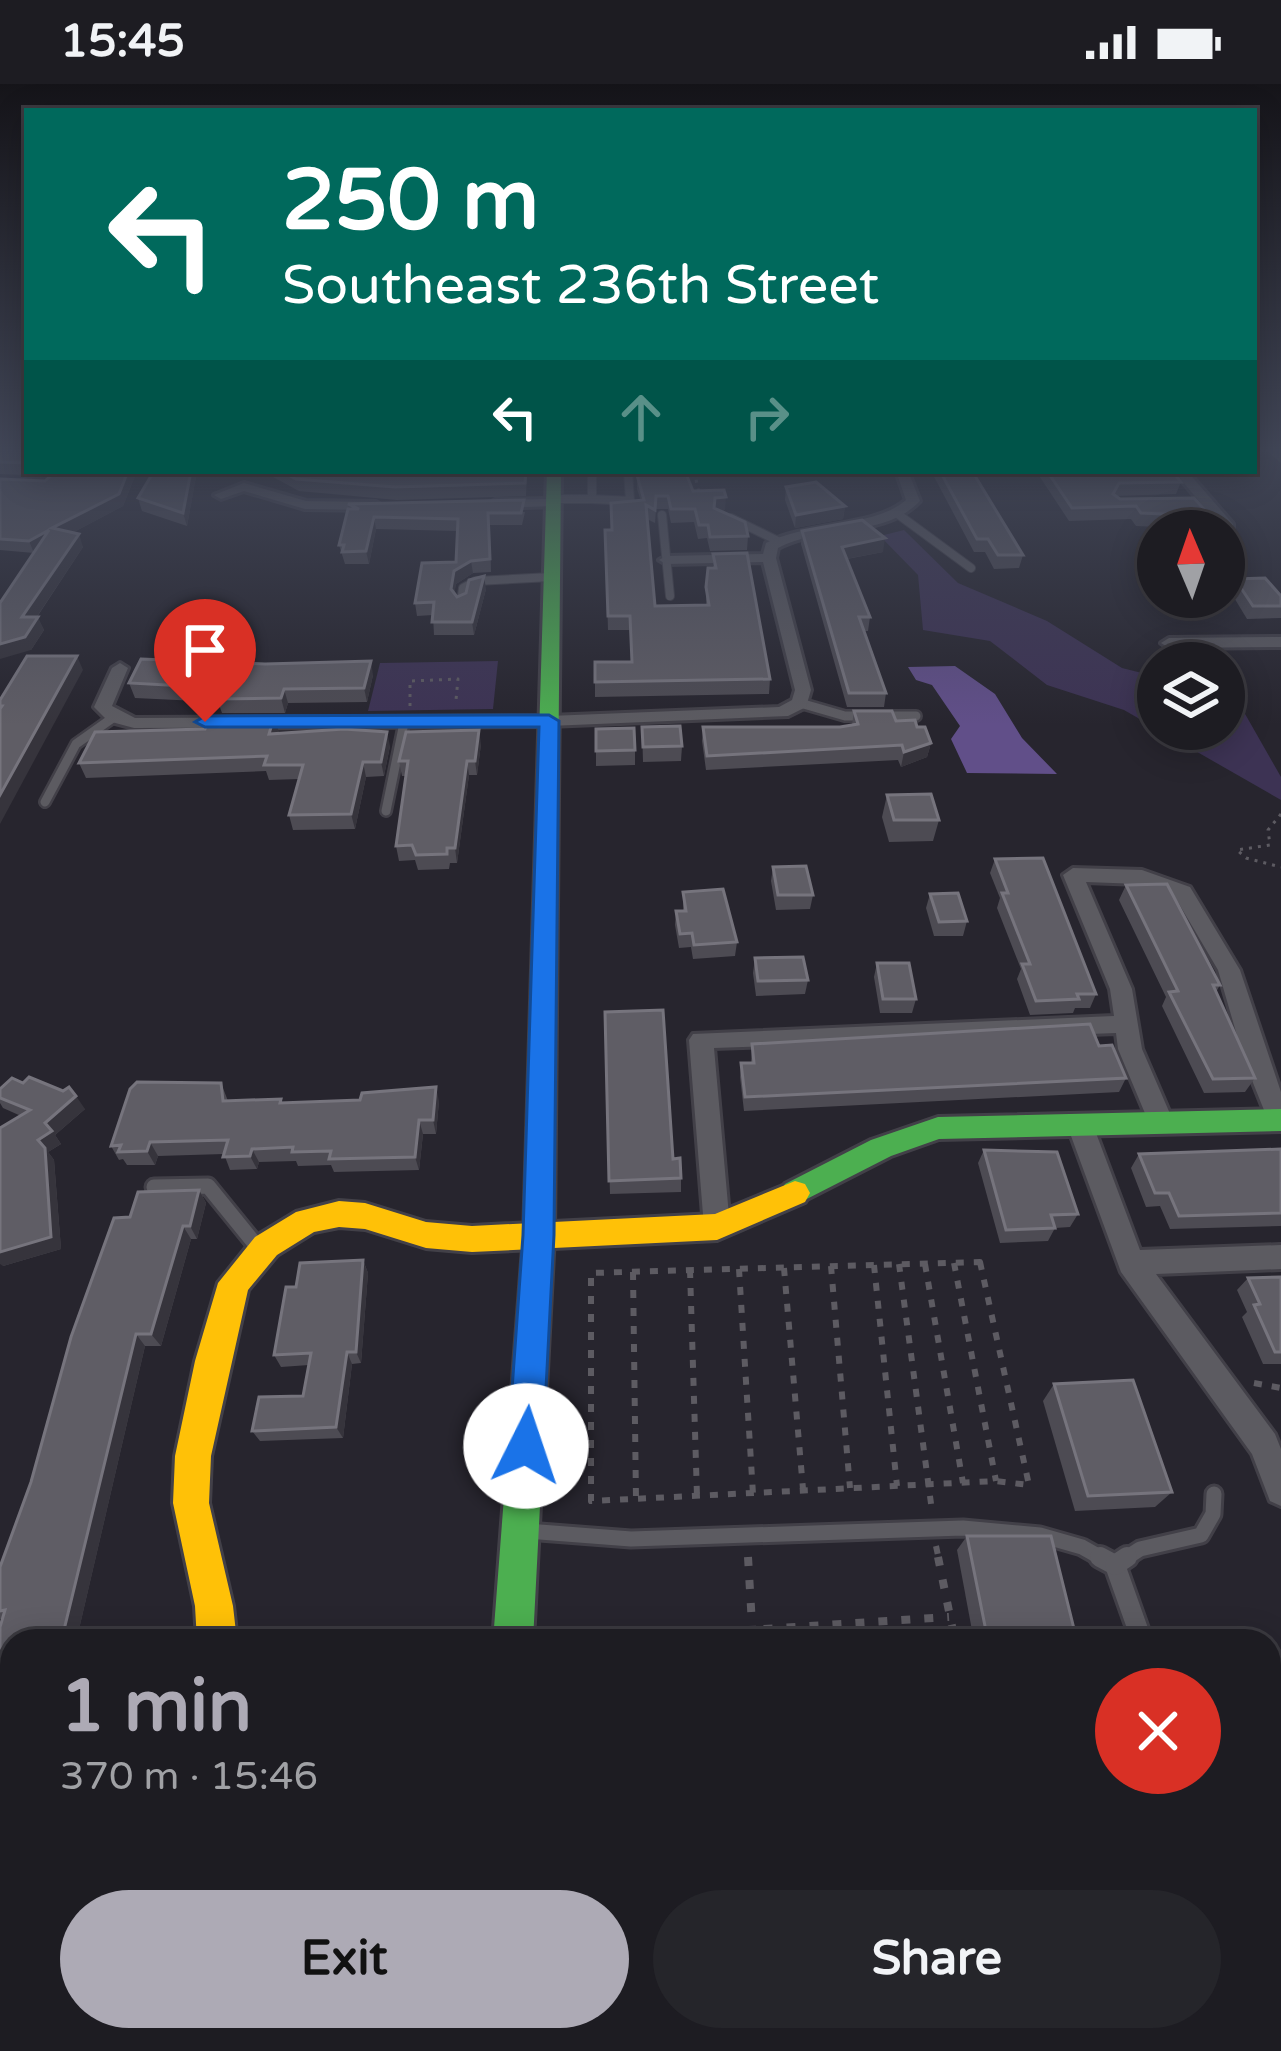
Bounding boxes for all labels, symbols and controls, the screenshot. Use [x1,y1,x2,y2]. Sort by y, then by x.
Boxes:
text: 15:45 [60,15,185,69]
text: 250 m [282,151,539,252]
icon: left [84,156,240,312]
text: Southeast 236th Street [282,253,879,318]
icon: left [482,384,548,450]
icon: ahead [608,384,674,450]
icon: right [734,384,800,450]
north arrow [1137,510,1245,618]
map controls [1137,510,1245,750]
pin [154,599,256,722]
icon: arrive [172,617,238,683]
button: layers [1137,642,1245,750]
position arrow [463,1383,589,1509]
text: 1 min [60,1664,252,1751]
button: close [1095,1668,1221,1794]
text: 370 m · 15:46 [60,1753,318,1800]
button: Exit [60,1890,629,2028]
button: Share [653,1890,1221,2028]

